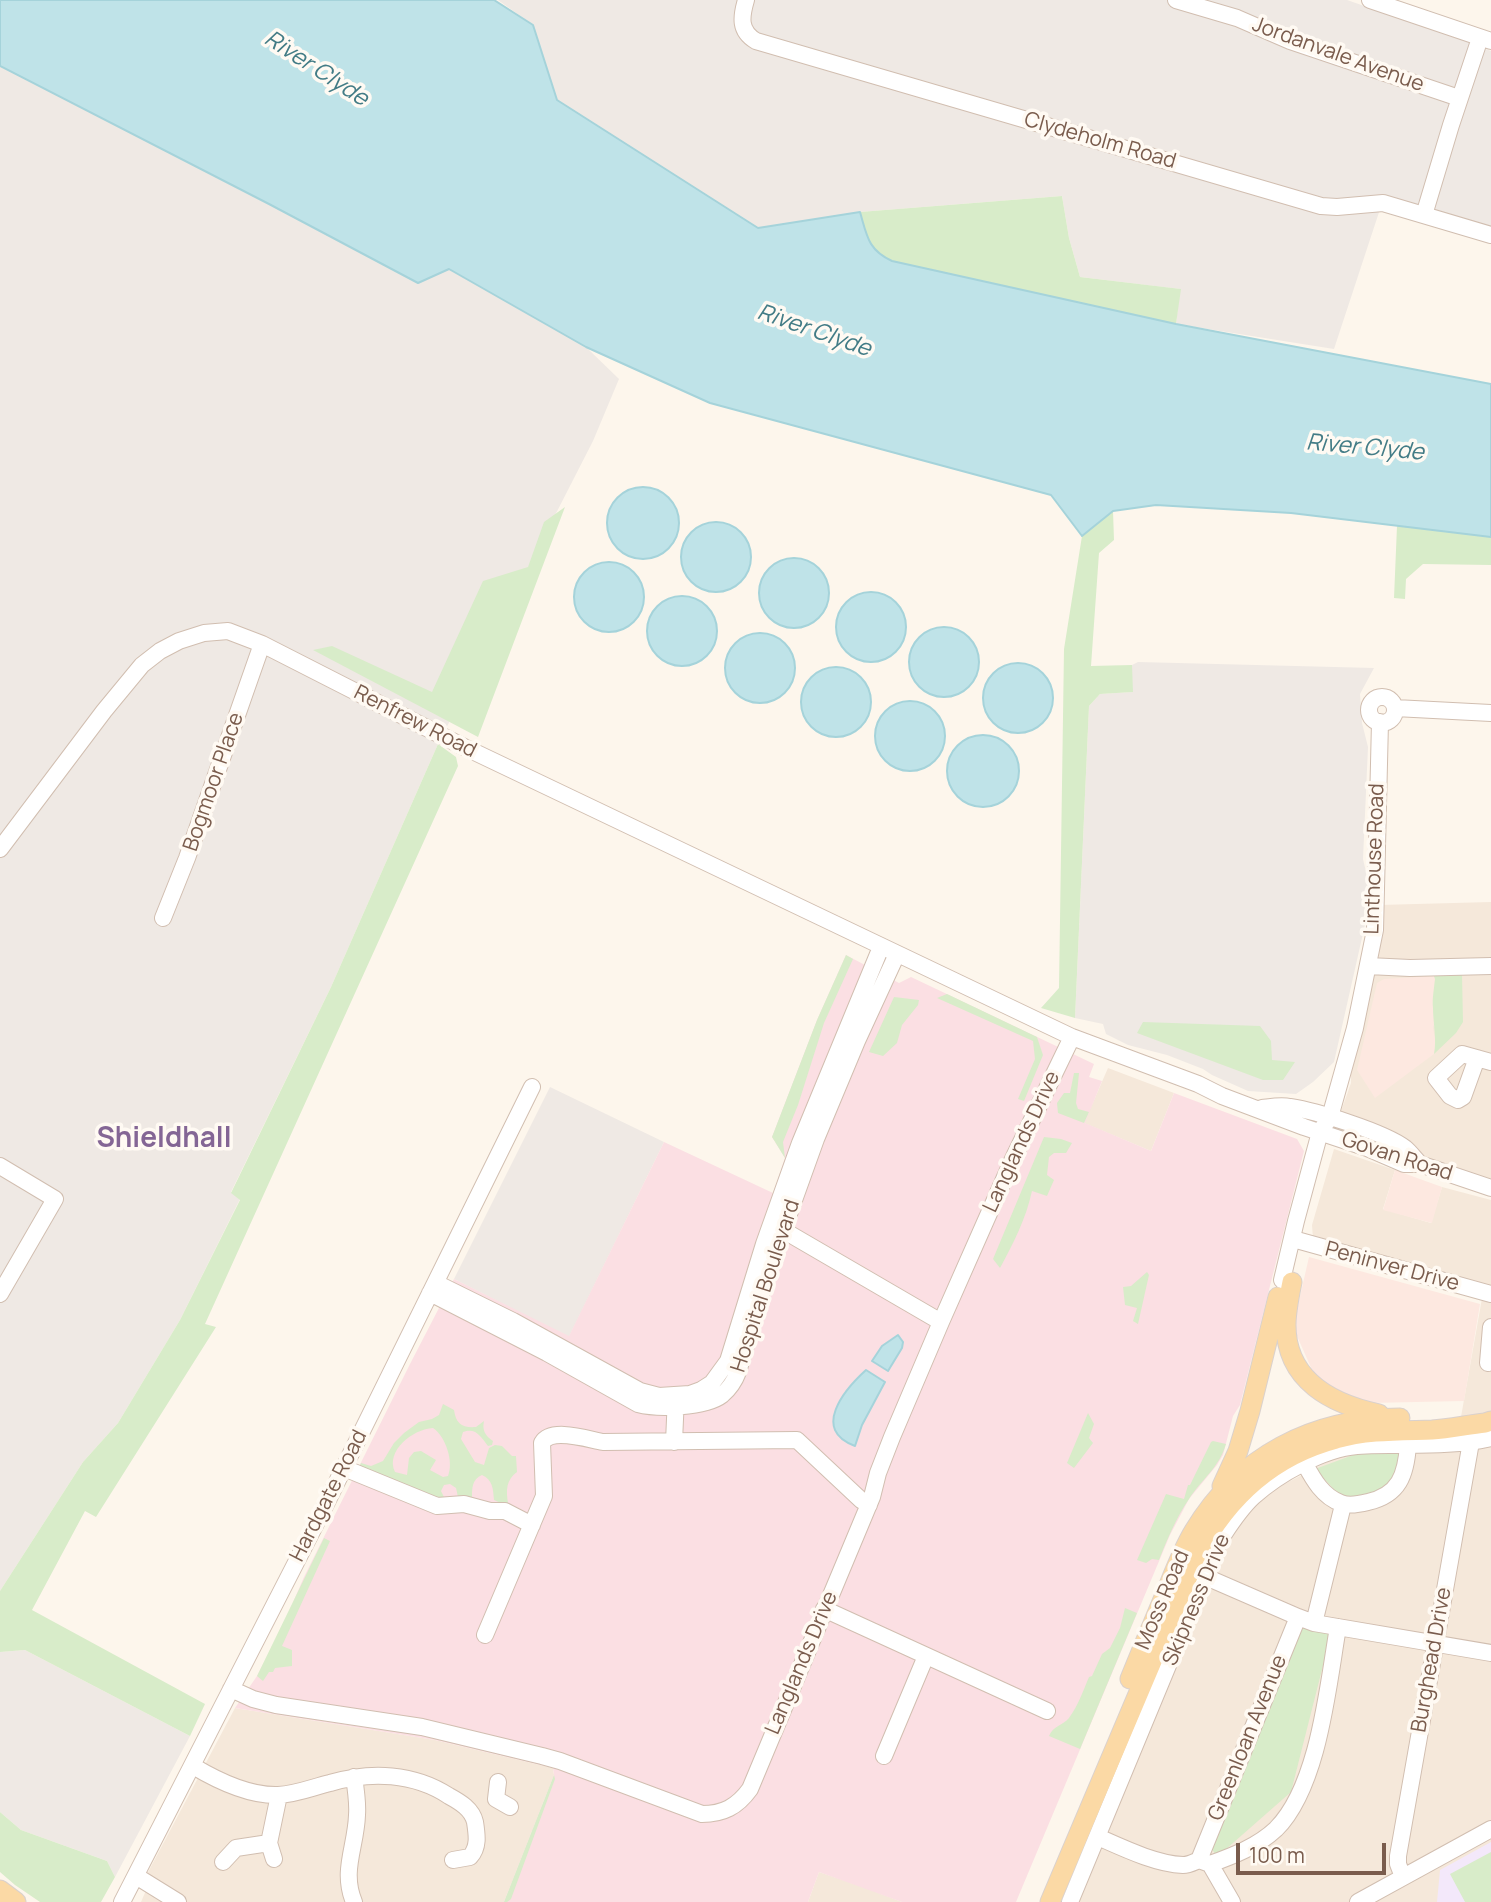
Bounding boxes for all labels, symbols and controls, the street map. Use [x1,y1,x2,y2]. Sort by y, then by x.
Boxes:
street label: Jordanvale Avenue [1249,12,1427,98]
water label: River Clyde [259,25,373,113]
street label: Clydeholm Road [1021,107,1179,175]
water label: River Clyde [754,299,874,363]
water label: River Clyde [1305,429,1425,467]
street label: Renfrew Road [349,680,481,764]
street label: Bogmoor Place [178,709,250,855]
street label: Linthouse Road [1360,783,1390,935]
street label: Langlands Drive [978,1067,1066,1217]
district label: Shieldhall [96,1122,232,1156]
street label: Govan Road [1338,1127,1456,1187]
street label: Hospital Boulevard [726,1196,806,1376]
street label: Peninver Drive [1322,1237,1462,1297]
street label: Hardgate Road [285,1426,373,1566]
street label: Skipness Drive [1158,1530,1236,1670]
street label: Moss Road [1131,1546,1195,1654]
street label: Burghead Drive [1407,1585,1457,1735]
street label: Langlands Drive [761,1588,843,1738]
street label: Greenloan Avenue [1203,1651,1293,1825]
scale bar [1239,1828,1390,1872]
text: 100 m [1249,1841,1305,1869]

